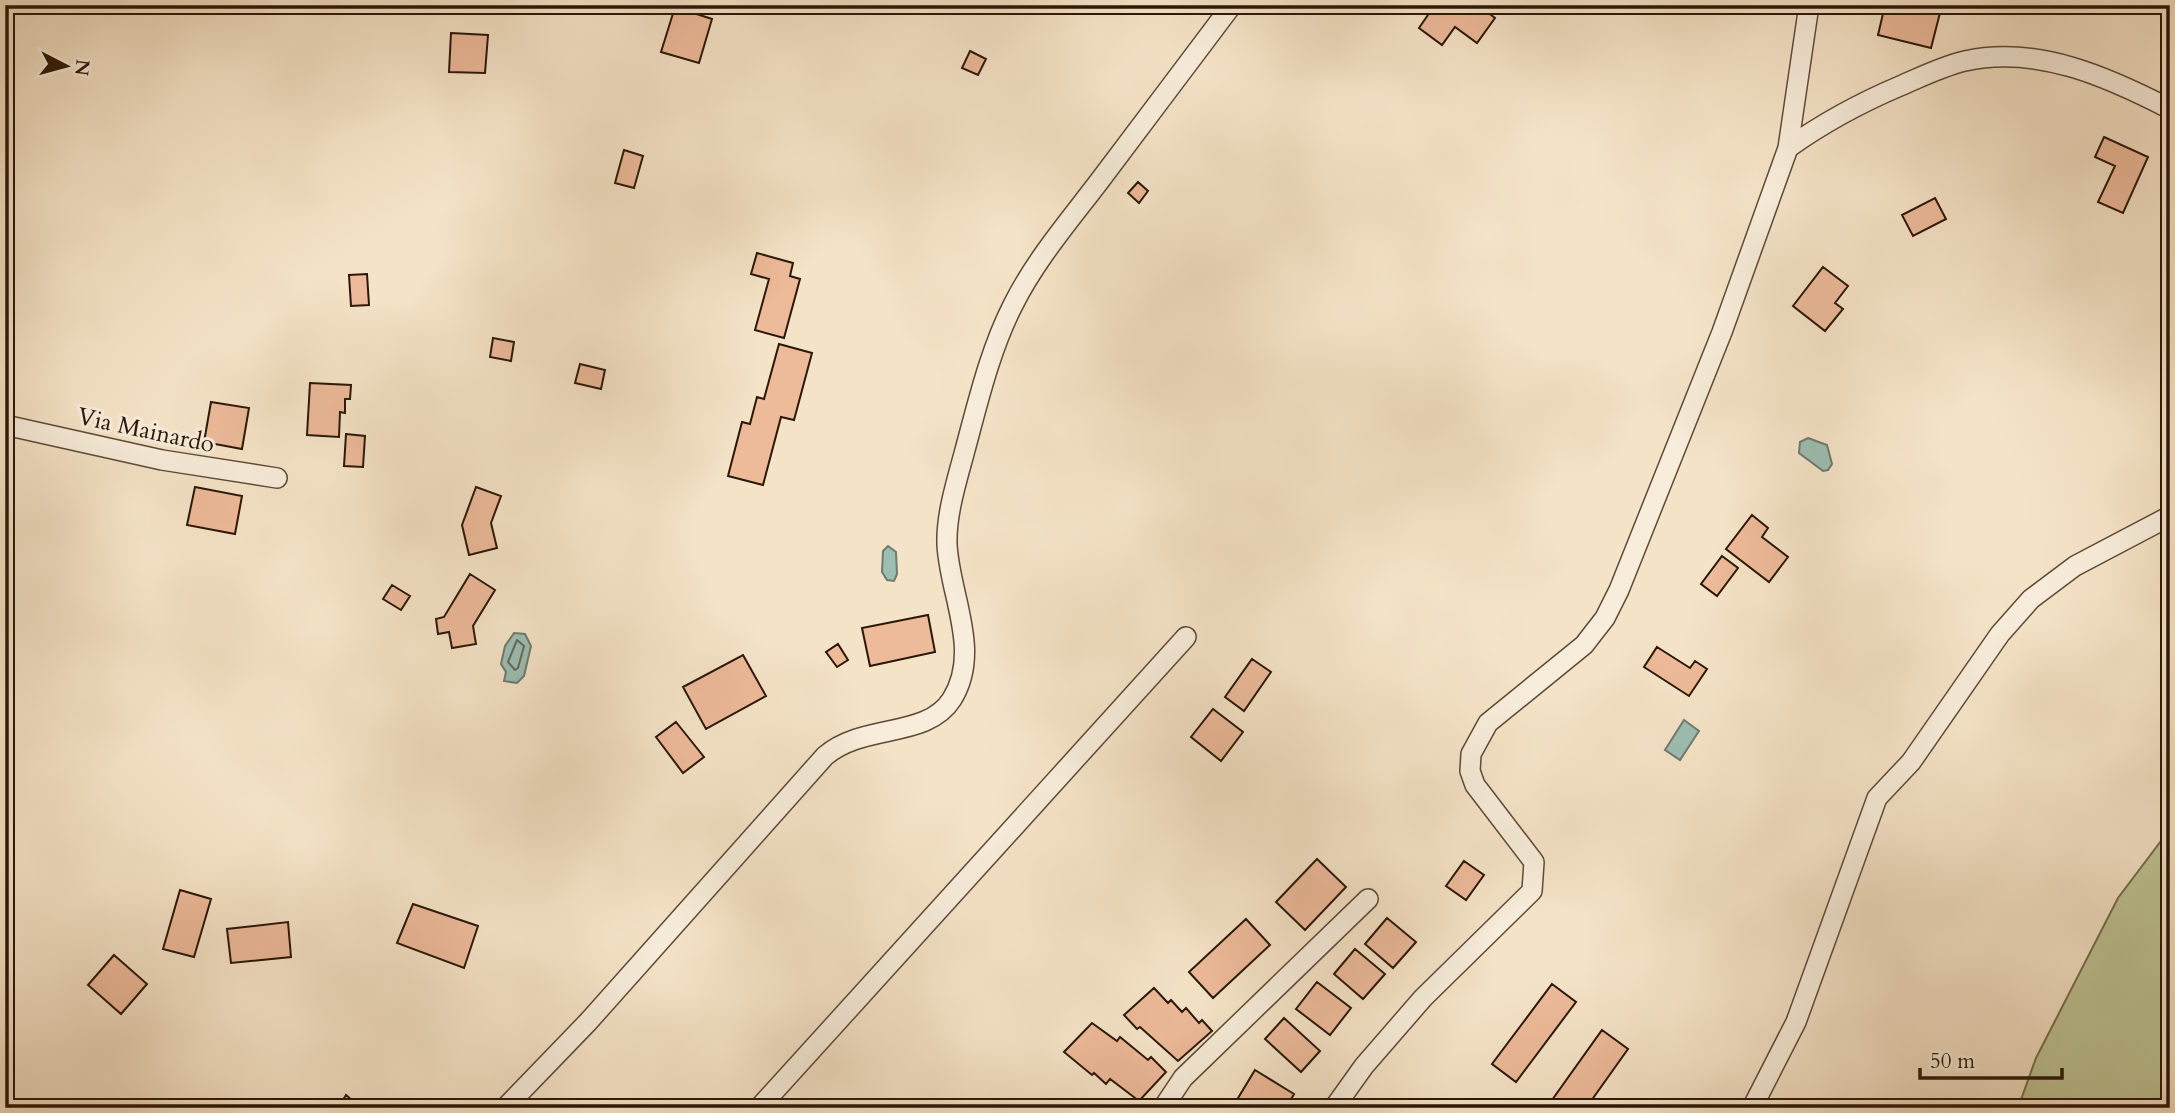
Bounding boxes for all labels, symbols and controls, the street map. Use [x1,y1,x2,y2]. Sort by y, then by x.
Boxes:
north arrow [32,32,102,102]
text: N [68,58,96,78]
street label: Via Mainardo [74,400,218,461]
scale bar [1920,1036,2061,1080]
text: 50 m [1930,1047,1975,1076]

